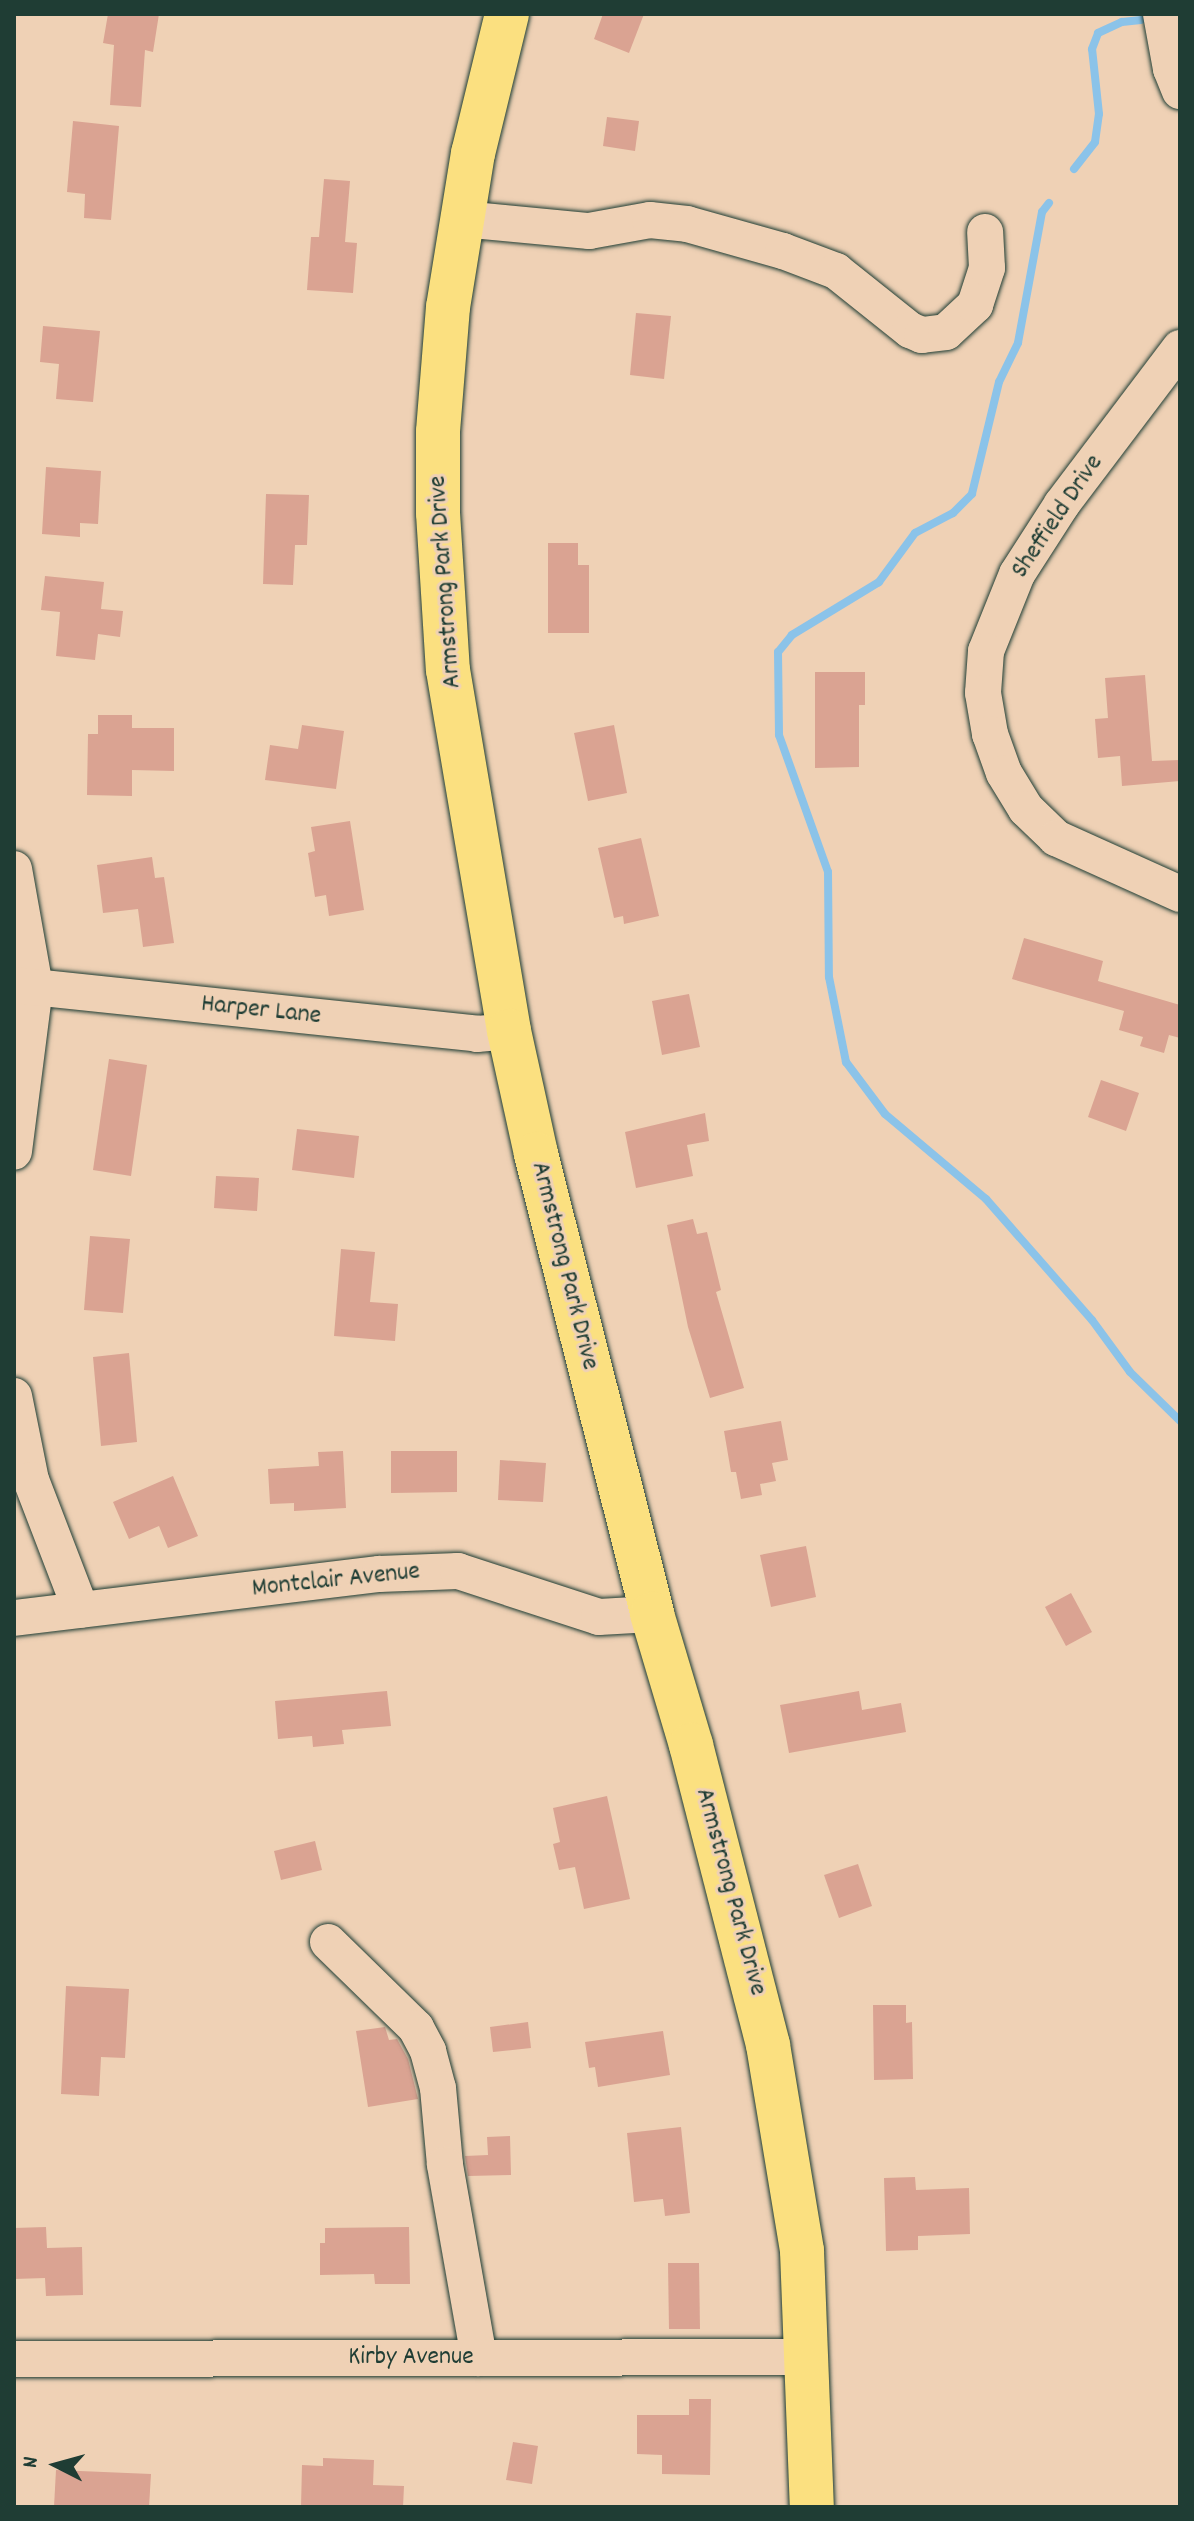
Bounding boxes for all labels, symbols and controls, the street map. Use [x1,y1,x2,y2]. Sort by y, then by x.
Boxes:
street label: Sheffield Drive [1005,449,1111,585]
street label: Armstrong Park Drive [423,475,469,689]
street label: Harper Lane [199,989,323,1033]
street label: Armstrong Park Drive [523,1159,605,1373]
street label: Montclair Avenue [250,1557,422,1605]
street label: Armstrong Park Drive [687,1785,773,1999]
street label: Kirby Avenue [348,2342,474,2374]
north arrow [16,2425,96,2505]
text: N [16,2455,48,2469]

